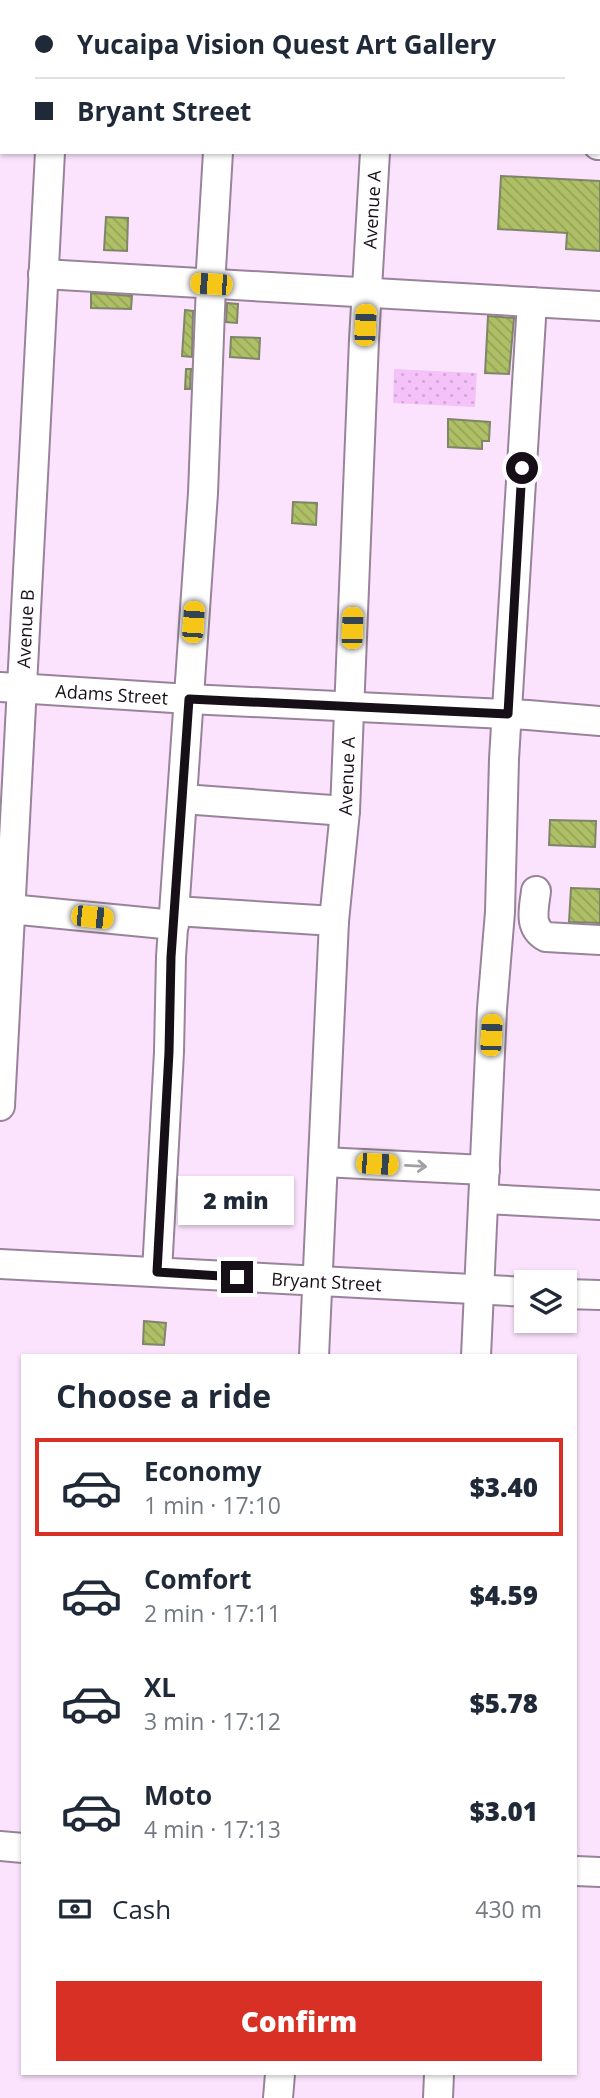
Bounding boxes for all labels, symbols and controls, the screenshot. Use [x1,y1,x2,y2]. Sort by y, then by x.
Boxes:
text: Yucaipa Vision Quest Art Gallery [77,26,496,62]
text: Bryant Street [77,93,251,129]
street label: Avenue A [357,169,386,250]
car [190,272,233,296]
car [354,303,377,347]
route start [506,452,538,484]
street label: Avenue B [11,589,39,669]
car [182,600,205,644]
car [341,607,364,649]
street label: Adams Street [55,679,169,710]
street label: Avenue A [333,736,360,816]
car [71,904,114,930]
car [480,1013,503,1057]
car [356,1152,399,1176]
one-way arrow [404,1160,427,1173]
callout: 2 min [179,1176,295,1224]
text: 2 min [203,1184,269,1216]
route end [221,1261,253,1293]
street label: Bryant Street [271,1266,382,1296]
map controls [514,1270,577,1333]
button: layers [514,1270,577,1333]
text: Choose a ride [56,1374,271,1417]
text: Economy [144,1453,262,1489]
icon: car [60,1456,123,1519]
text: $3.40 [470,1469,538,1505]
text: 1 min · 17:10 [144,1489,281,1521]
text: Comfort [144,1561,251,1597]
icon: car [60,1564,123,1627]
text: $4.59 [470,1577,538,1613]
text: 2 min · 17:11 [144,1597,281,1629]
text: XL [144,1669,176,1705]
icon: car [60,1672,123,1735]
text: $5.78 [470,1685,538,1721]
text: 3 min · 17:12 [144,1705,281,1737]
text: Moto [144,1777,212,1813]
icon: car [60,1780,123,1843]
text: $3.01 [470,1793,538,1829]
text: 4 min · 17:13 [144,1813,281,1845]
icon: cash [56,1890,94,1928]
text: Cash [112,1891,171,1927]
text: 430 m [475,1893,542,1925]
button: Confirm [56,1981,542,2061]

